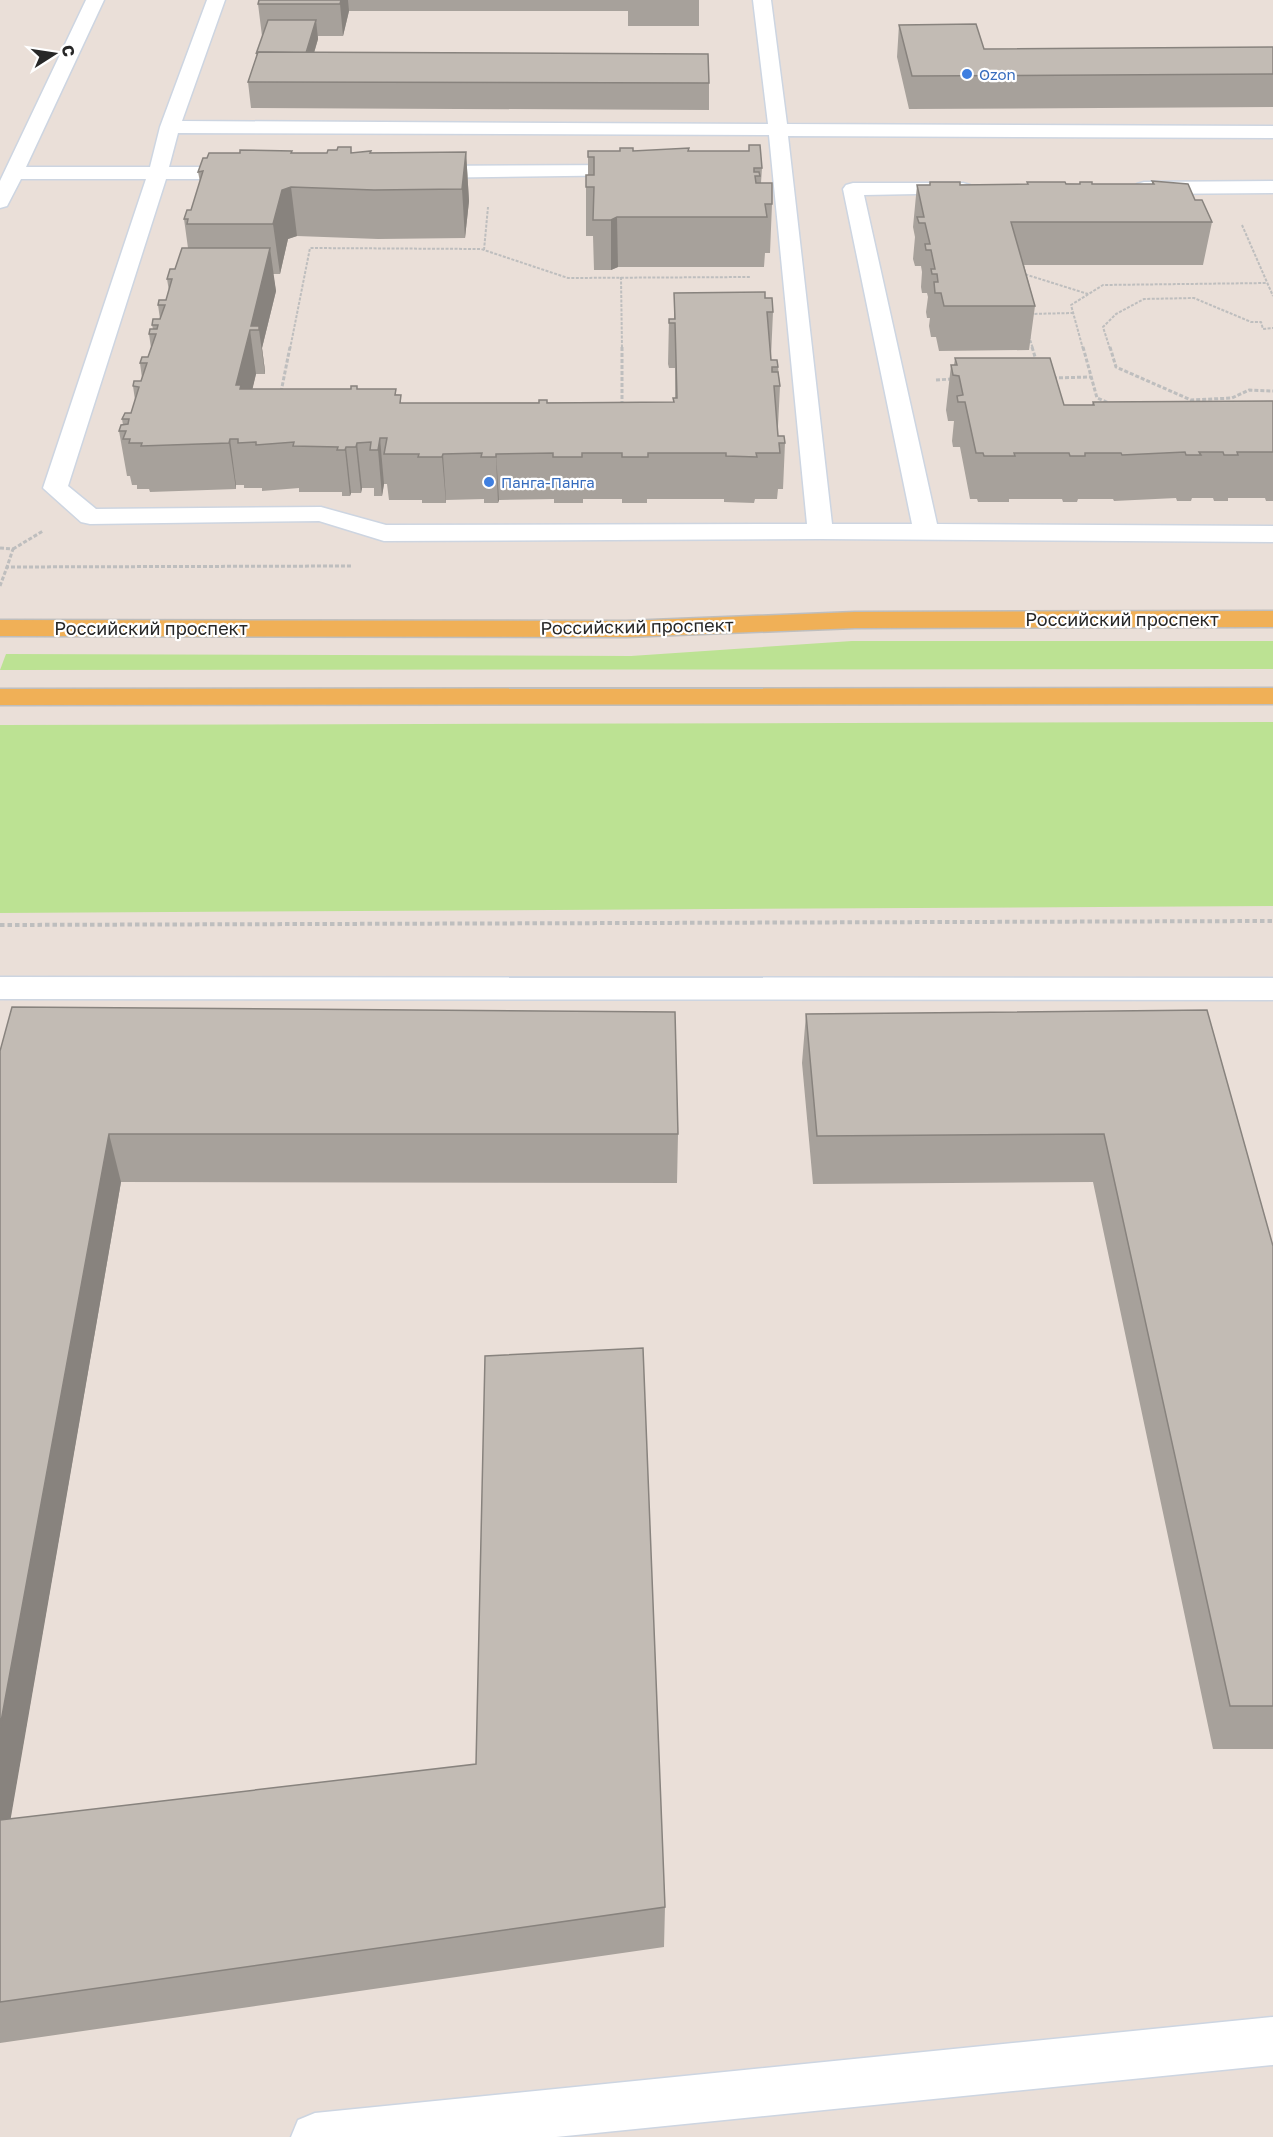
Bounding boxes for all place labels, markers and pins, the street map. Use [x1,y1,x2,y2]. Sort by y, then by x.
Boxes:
place label: Ozon [979,65,1016,83]
marker: Ozon [960,67,974,81]
place label: Панга-Панга [501,473,595,491]
marker: Панга-Панга [482,475,496,489]

